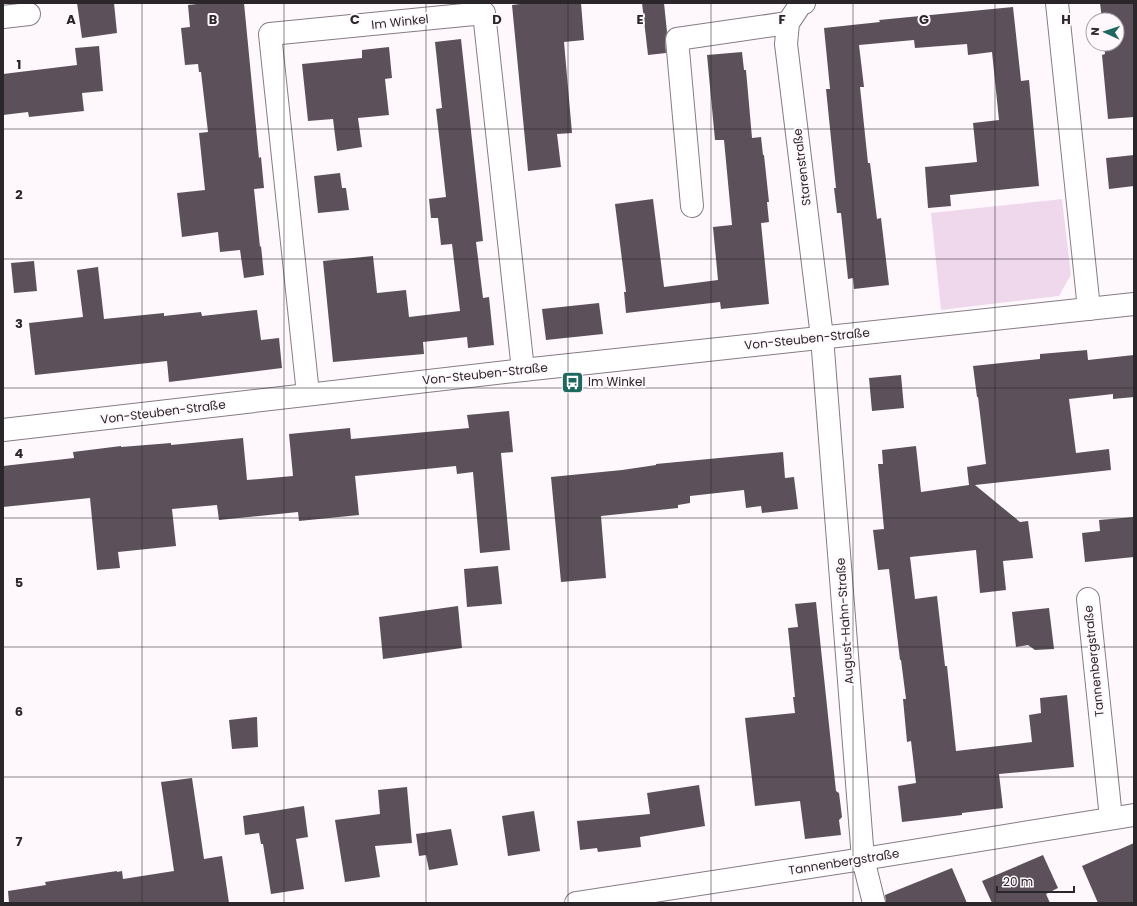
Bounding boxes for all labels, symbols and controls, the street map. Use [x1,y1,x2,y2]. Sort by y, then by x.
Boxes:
text: A [66,10,76,29]
text: B [209,10,218,29]
text: C [350,10,360,29]
street label: Im Winkel [370,10,429,33]
text: D [492,10,502,29]
text: E [636,10,644,29]
text: F [778,10,786,29]
text: G [919,10,929,29]
text: H [1061,10,1071,29]
north arrow [1085,12,1125,52]
text: N [1087,27,1103,36]
text: 1 [17,55,21,74]
street label: Starenstraße [788,127,815,207]
text: 2 [15,185,23,204]
text: 3 [15,314,23,333]
street label: Von-Steuben-Straße [743,323,871,354]
street label: Von-Steuben-Straße [421,358,549,389]
bus stop icon: Im Winkel [559,369,585,395]
place label: Im Winkel [588,373,645,390]
street label: Von-Steuben-Straße [99,395,227,428]
text: 4 [15,444,24,463]
street label: August-Hahn-Straße [832,557,857,685]
text: 5 [15,573,23,592]
street label: Tannenbergstraße [1079,604,1108,718]
text: 6 [15,702,23,721]
text: 7 [16,832,23,851]
street label: Tannenbergstraße [787,844,901,879]
scale bar [997,868,1074,894]
text: 20 m [1003,873,1033,890]

